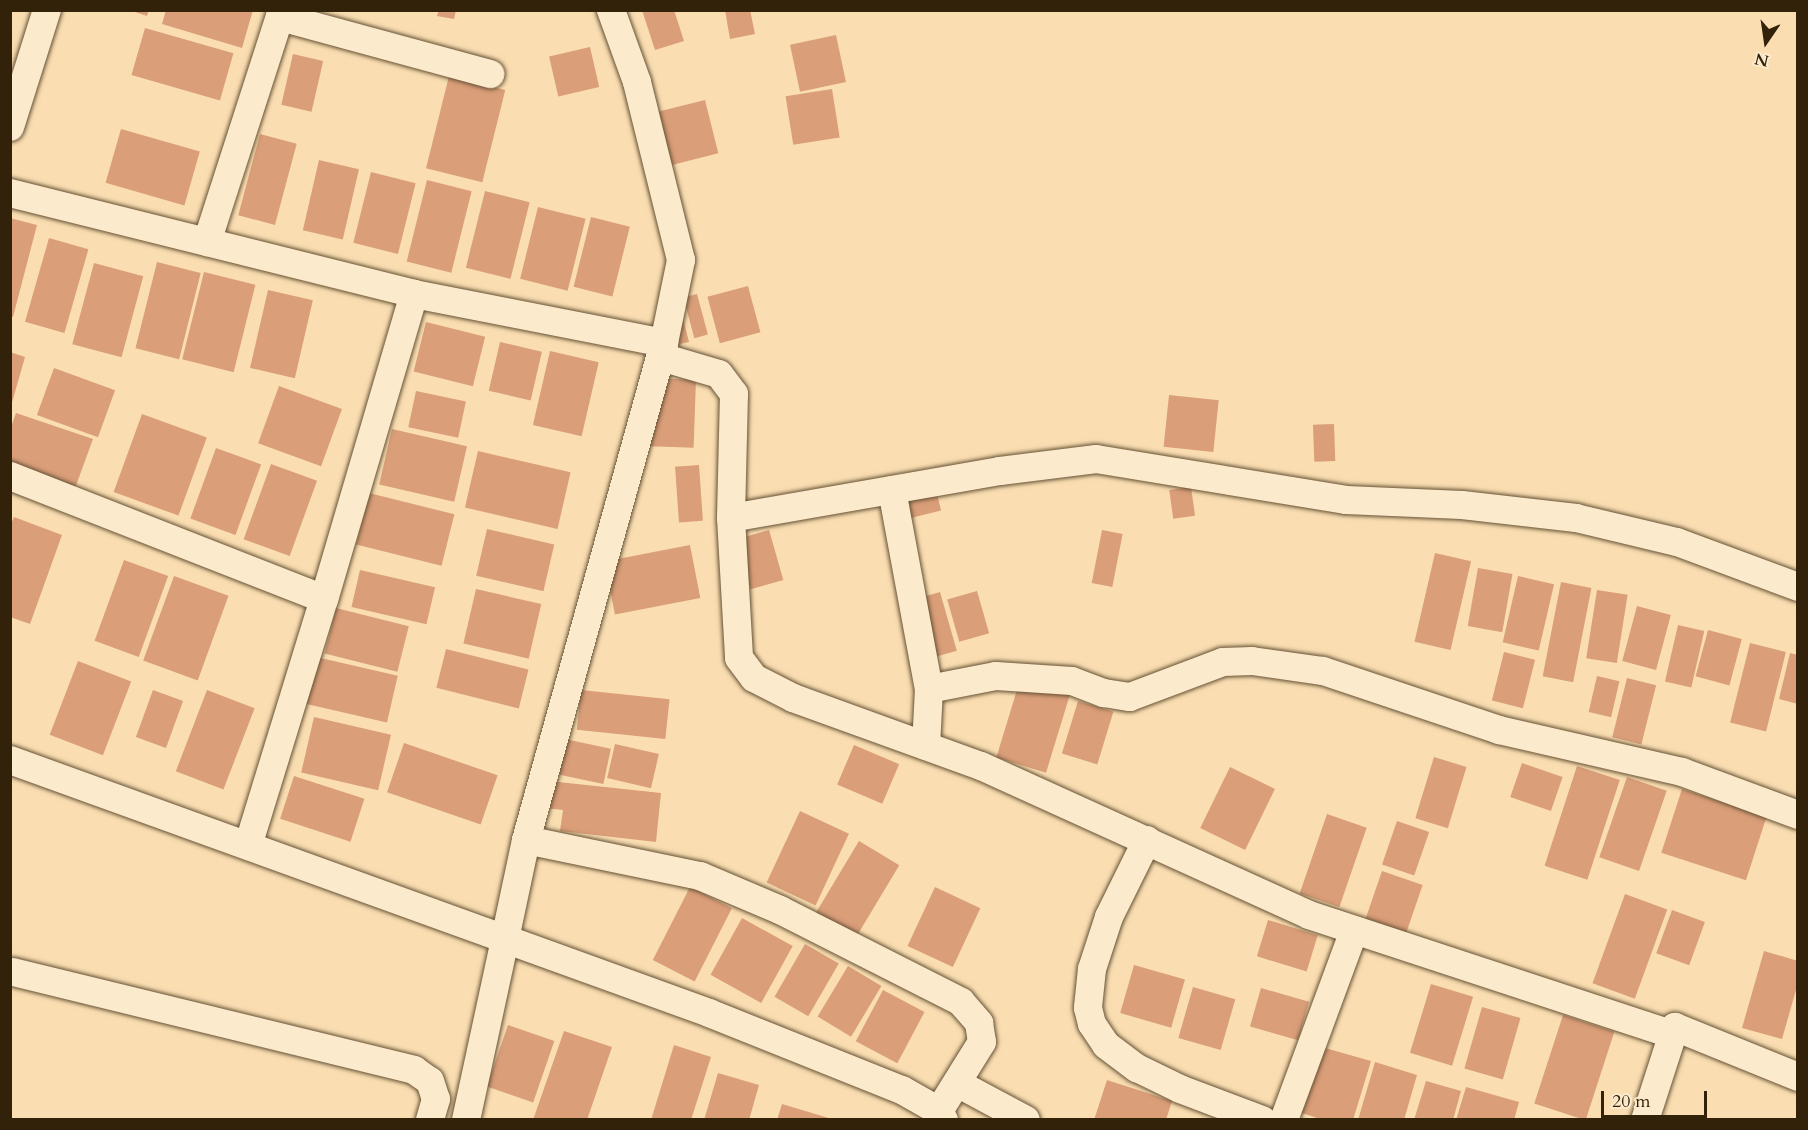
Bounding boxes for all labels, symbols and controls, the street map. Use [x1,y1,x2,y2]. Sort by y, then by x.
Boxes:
north arrow [1736,12,1796,72]
text: N [1753,47,1771,72]
scale bar [1604,1079,1710,1117]
text: 20 m [1612,1089,1651,1114]

